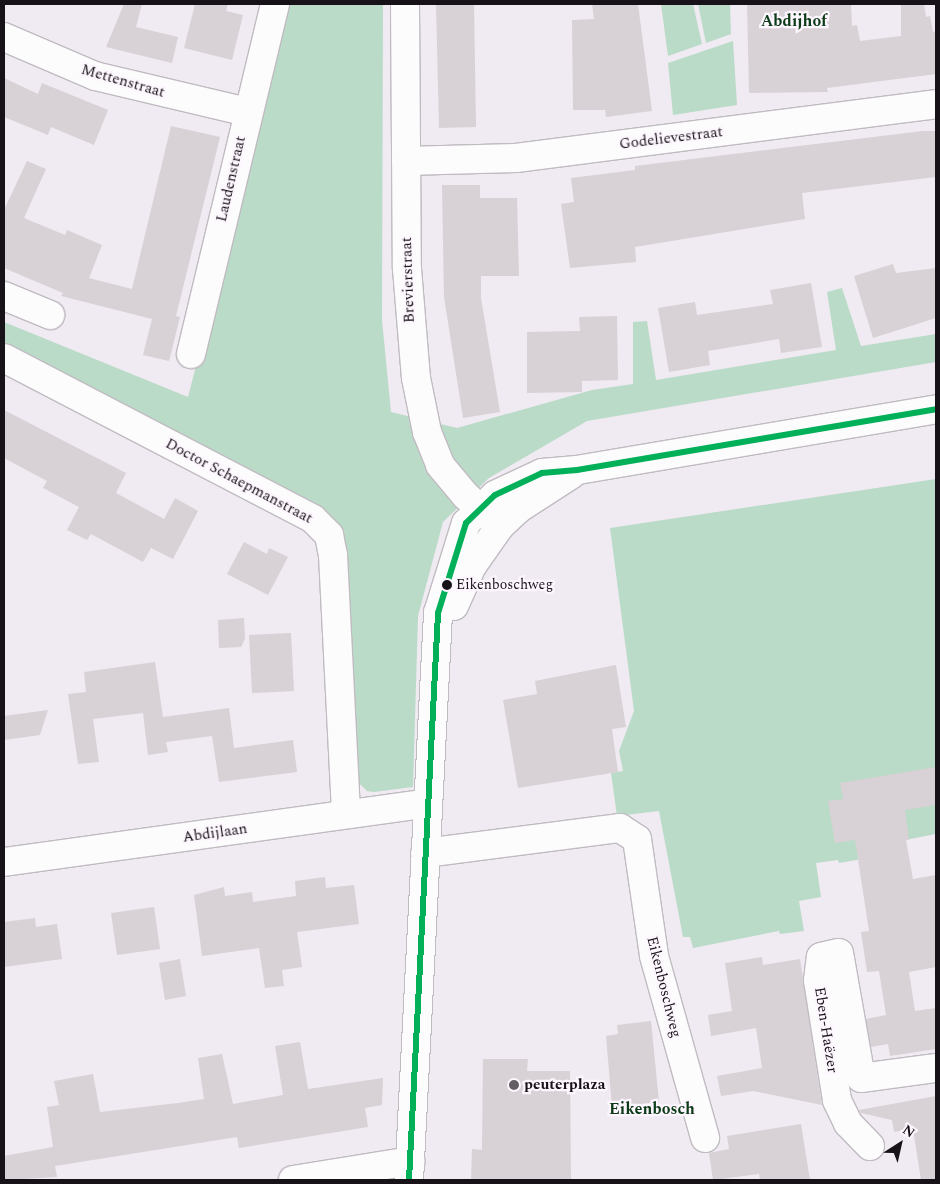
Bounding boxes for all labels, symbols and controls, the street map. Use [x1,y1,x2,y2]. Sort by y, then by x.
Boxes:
district label: Abdijhof [761,11,827,31]
street label: Mettenstraat [79,60,167,102]
street label: Godelievestraat [618,123,724,153]
street label: Laudenstraat [212,134,250,224]
street label: Brevierstraat [398,237,418,323]
street label: Doctor Schaepmanstraat [162,435,316,527]
place label: Eikenboschweg [456,577,553,593]
marker: Eikenboschweg [442,580,452,590]
street label: Abdijlaan [182,820,248,846]
street label: Eikenboschweg [643,934,685,1040]
street label: Eben-Haëzer [810,986,842,1074]
place label: peuterplaza [524,1076,605,1094]
marker: peuterplaza [508,1079,520,1091]
district label: Eikenbosch [609,1099,695,1119]
north arrow [875,1119,925,1169]
text: N [898,1119,920,1143]

